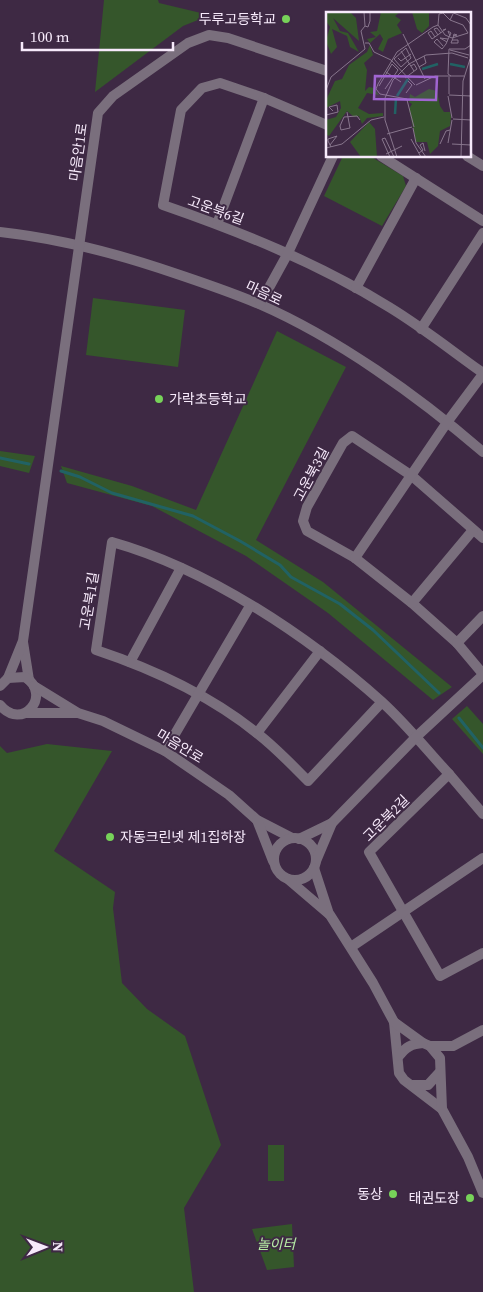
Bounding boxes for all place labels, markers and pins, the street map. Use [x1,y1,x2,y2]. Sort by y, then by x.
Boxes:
place label: 두루고등학교 [199,9,276,29]
marker: 두루고등학교 [280,13,292,25]
place label: 가락초등학교 [169,389,246,409]
marker: 가락초등학교 [153,393,165,405]
place label: 자동크린넷 제1집하장 [120,827,246,847]
marker: 자동크린넷 제1집하장 [104,831,116,843]
place label: 동상 [357,1184,383,1204]
marker: 동상 [387,1188,399,1200]
place label: 태권도장 [408,1188,460,1208]
marker: 태권도장 [464,1192,476,1204]

